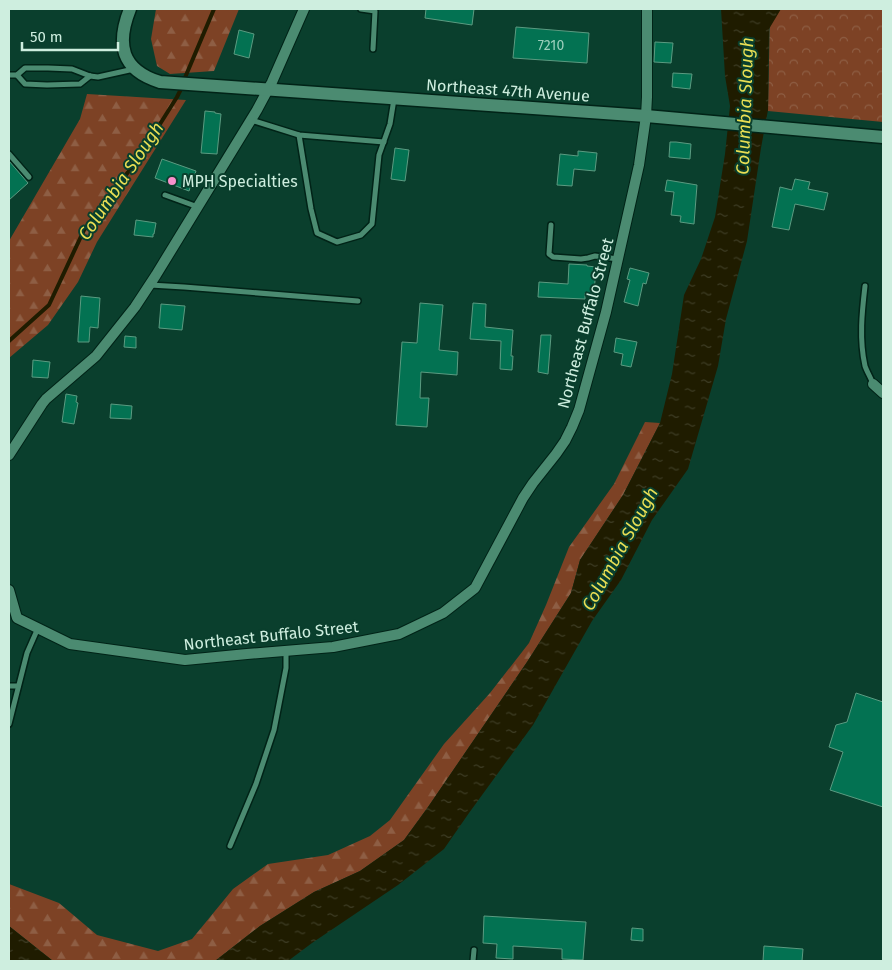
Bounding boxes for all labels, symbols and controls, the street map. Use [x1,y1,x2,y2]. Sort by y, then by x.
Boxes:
scale bar [22,20,119,52]
text: 50 m [30,28,63,46]
house number: 7210 [538,37,564,54]
water label: Columbia Slough [732,37,758,175]
street label: Northeast 47th Avenue [426,75,590,106]
water label: Columbia Slough [73,118,169,244]
place label: MPH Specialties [182,172,298,191]
marker: MPH Specialties [166,175,178,187]
street label: Northeast Buffalo Street [554,236,617,410]
water label: Columbia Slough [577,483,663,615]
street label: Northeast Buffalo Street [183,617,360,654]

